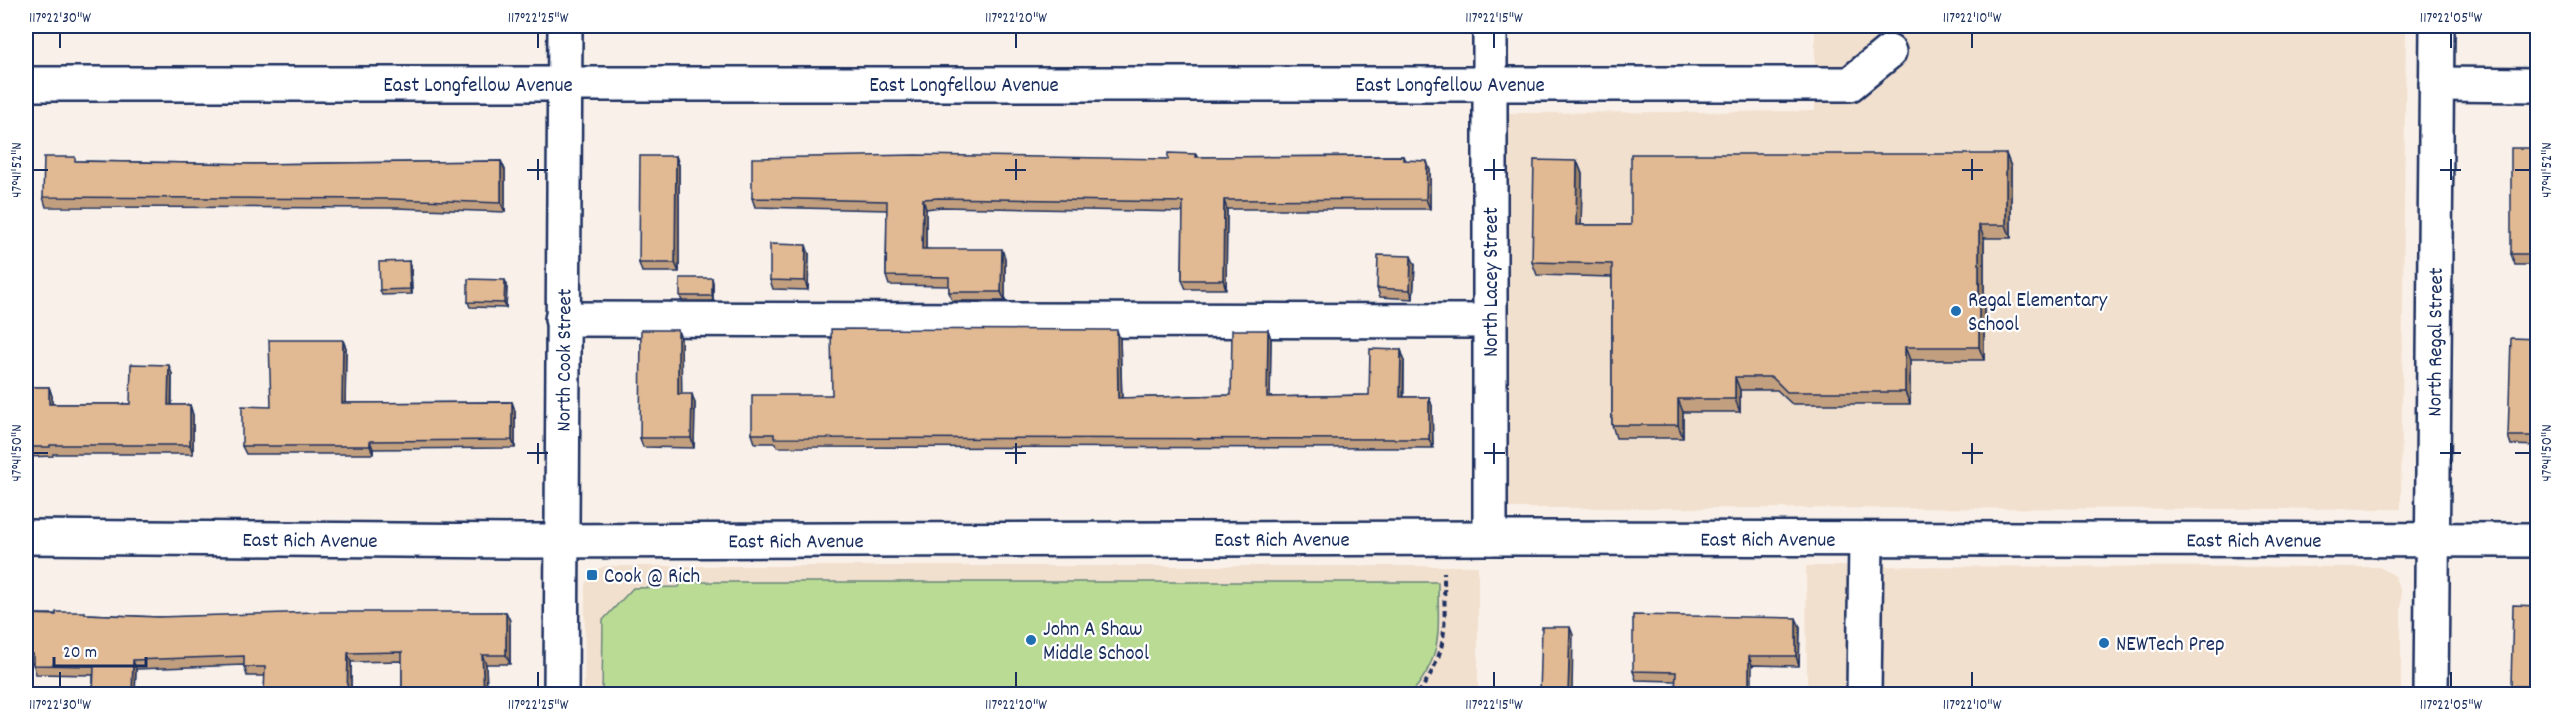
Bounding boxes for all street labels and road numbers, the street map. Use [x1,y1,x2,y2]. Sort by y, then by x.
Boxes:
street label: East Longfellow Avenue [383,72,573,102]
street label: East Longfellow Avenue [869,72,1059,102]
street label: East Longfellow Avenue [1355,72,1545,102]
street label: North Lacey Street [1478,207,1508,357]
street label: North Regal Street [2421,267,2453,417]
street label: North Cook Street [551,288,581,432]
street label: East Rich Avenue [1214,526,1350,557]
street label: East Rich Avenue [1700,526,1836,557]
street label: East Rich Avenue [242,527,378,558]
street label: East Rich Avenue [2186,527,2322,558]
street label: East Rich Avenue [728,528,864,558]

